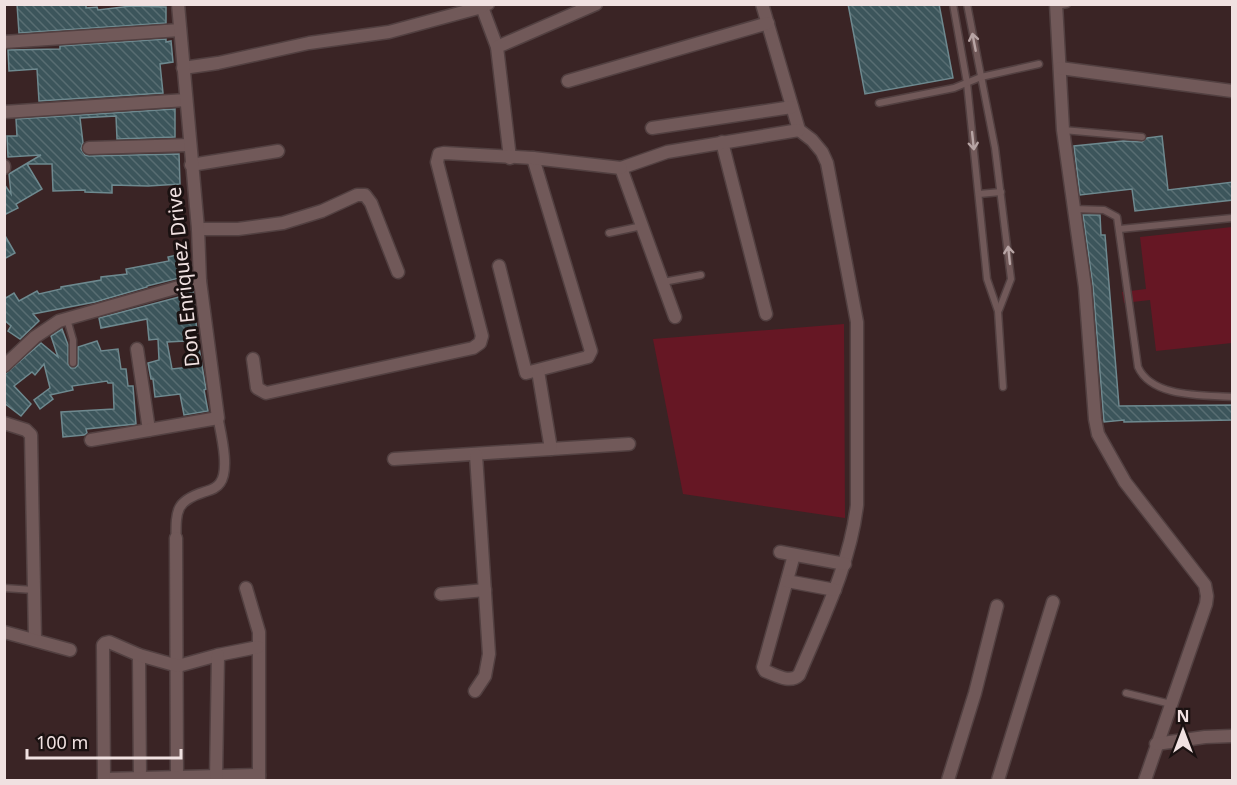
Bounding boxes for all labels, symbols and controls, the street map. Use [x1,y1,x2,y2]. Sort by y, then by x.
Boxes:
one-way arrow [968,32,979,52]
one-way arrow [968,131,979,151]
street label: Don Enriquez Drive [160,186,205,368]
one-way arrow [1003,245,1014,265]
north arrow [1153,701,1213,761]
text: N [1176,705,1190,727]
scale bar [27,722,182,760]
text: 100 m [36,730,88,754]

